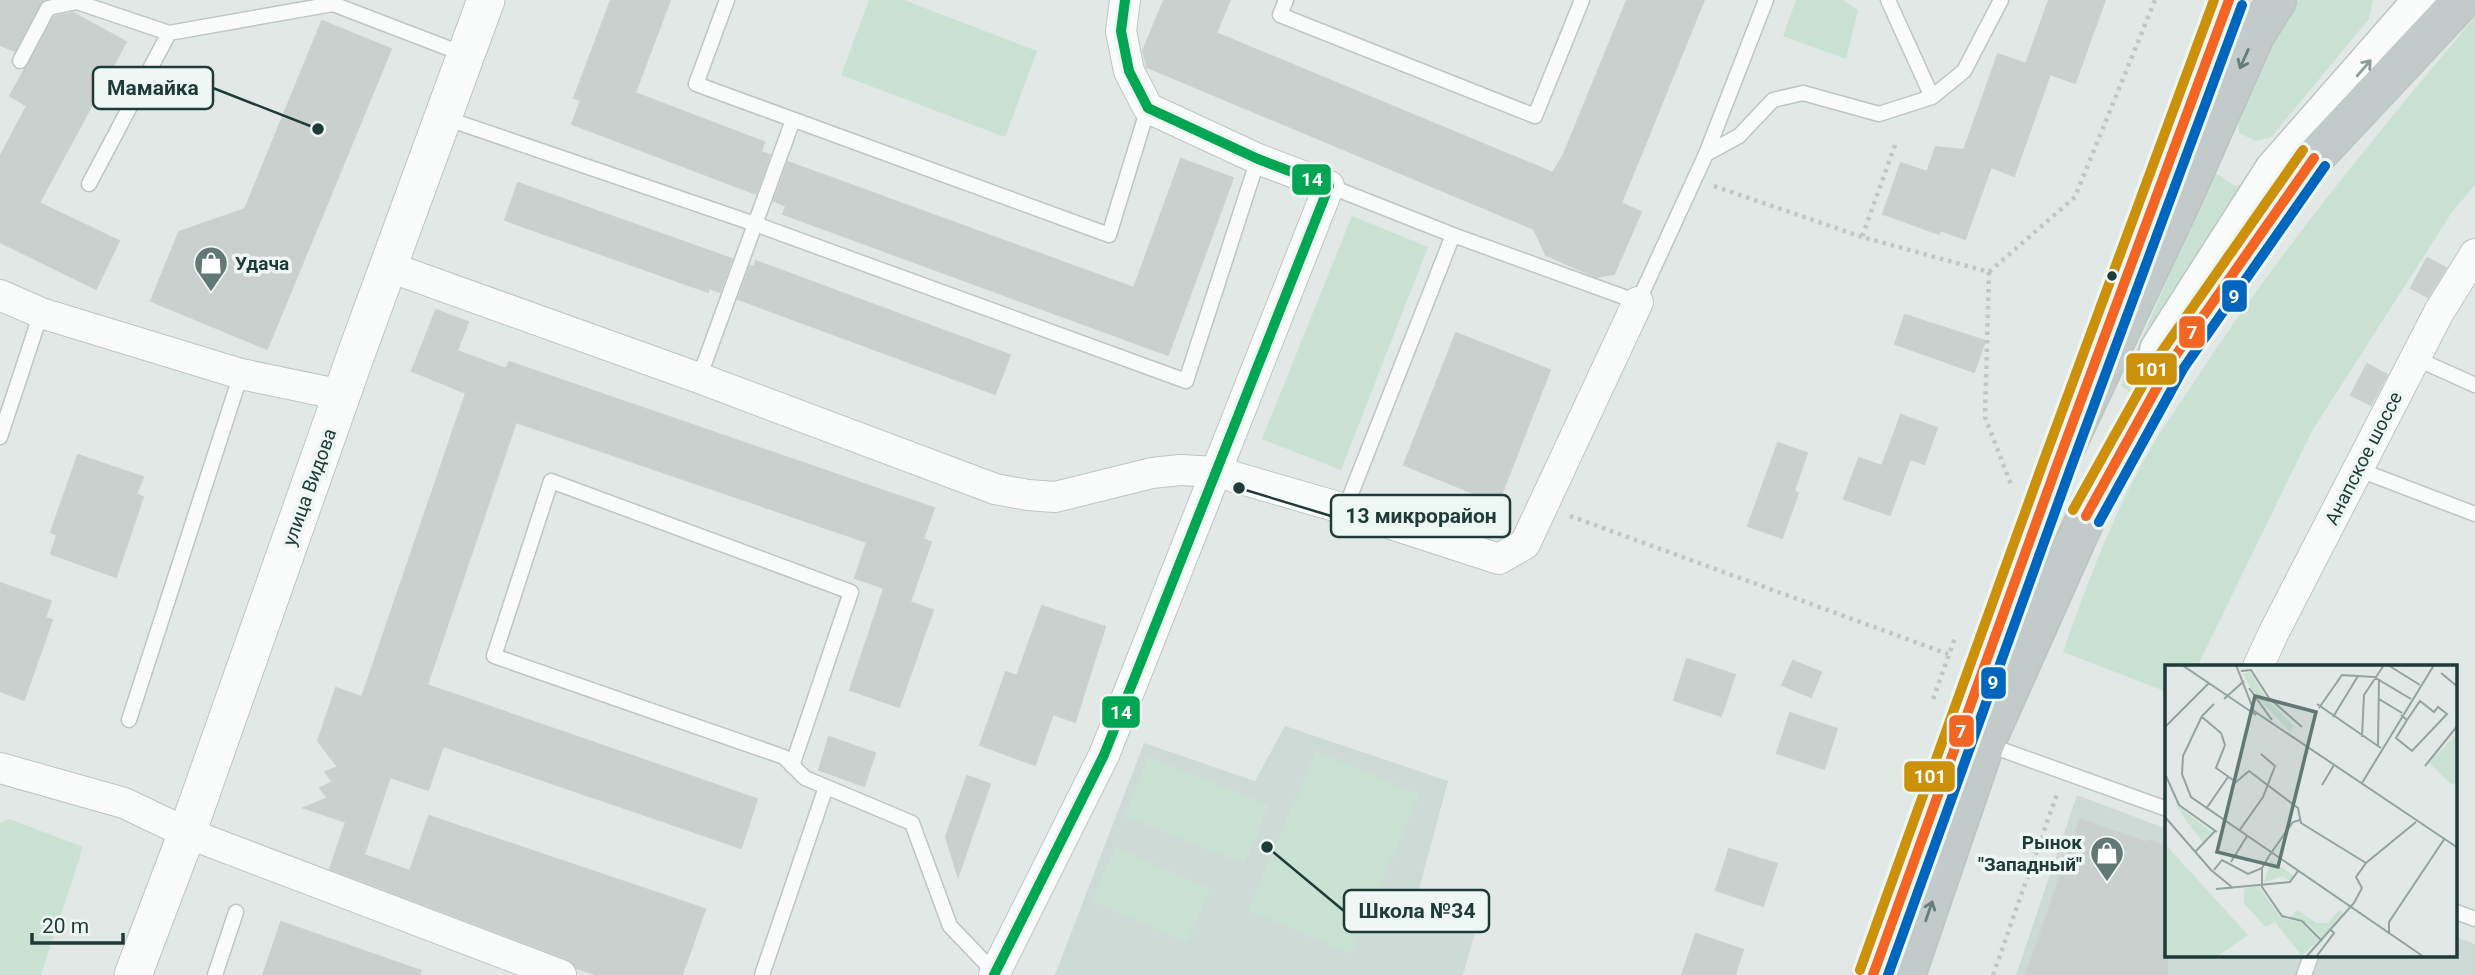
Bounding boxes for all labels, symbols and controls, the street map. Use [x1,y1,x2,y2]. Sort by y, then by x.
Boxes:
one-way arrow [2237,48,2250,70]
one-way arrow [2356,59,2372,77]
callout: Мамайка [93,67,213,109]
text: Мамайка [107,76,199,100]
line badge: 14 [1291,163,1332,196]
text: 14 [1301,168,1323,191]
shop icon: Удача [192,244,230,293]
place label: Удача [235,252,289,275]
unlabelled marker [2105,269,2119,283]
line badge: 9 [2221,279,2248,313]
text: 9 [2229,285,2239,308]
line badge: 7 [2178,315,2206,349]
text: 7 [2187,321,2198,344]
line badge: 101 [2125,352,2178,386]
text: 101 [2136,358,2168,381]
street label: Анапское шоссе [2320,388,2407,529]
street label: улица Видова [278,425,341,549]
callout: 13 микрорайон [1331,495,1510,537]
text: 13 микрорайон [1345,504,1497,528]
inset map [2165,665,2458,958]
line badge: 9 [1980,666,2007,700]
text: 9 [1988,671,1998,694]
line badge: 14 [1101,695,1141,729]
text: 14 [1110,701,1132,724]
line badge: 7 [1948,714,1975,748]
text: 7 [1956,720,1967,743]
line badge: 101 [1903,760,1956,793]
text: 101 [1914,765,1946,788]
place label: Рынок "Западный" [1978,831,2082,876]
shop icon: Рынок "Западный" [2088,834,2126,883]
callout: Школа №34 [1344,890,1489,932]
text: Школа №34 [1359,899,1475,923]
one-way arrow [1924,900,1936,922]
scale bar [32,902,122,946]
text: 20 m [42,914,89,938]

